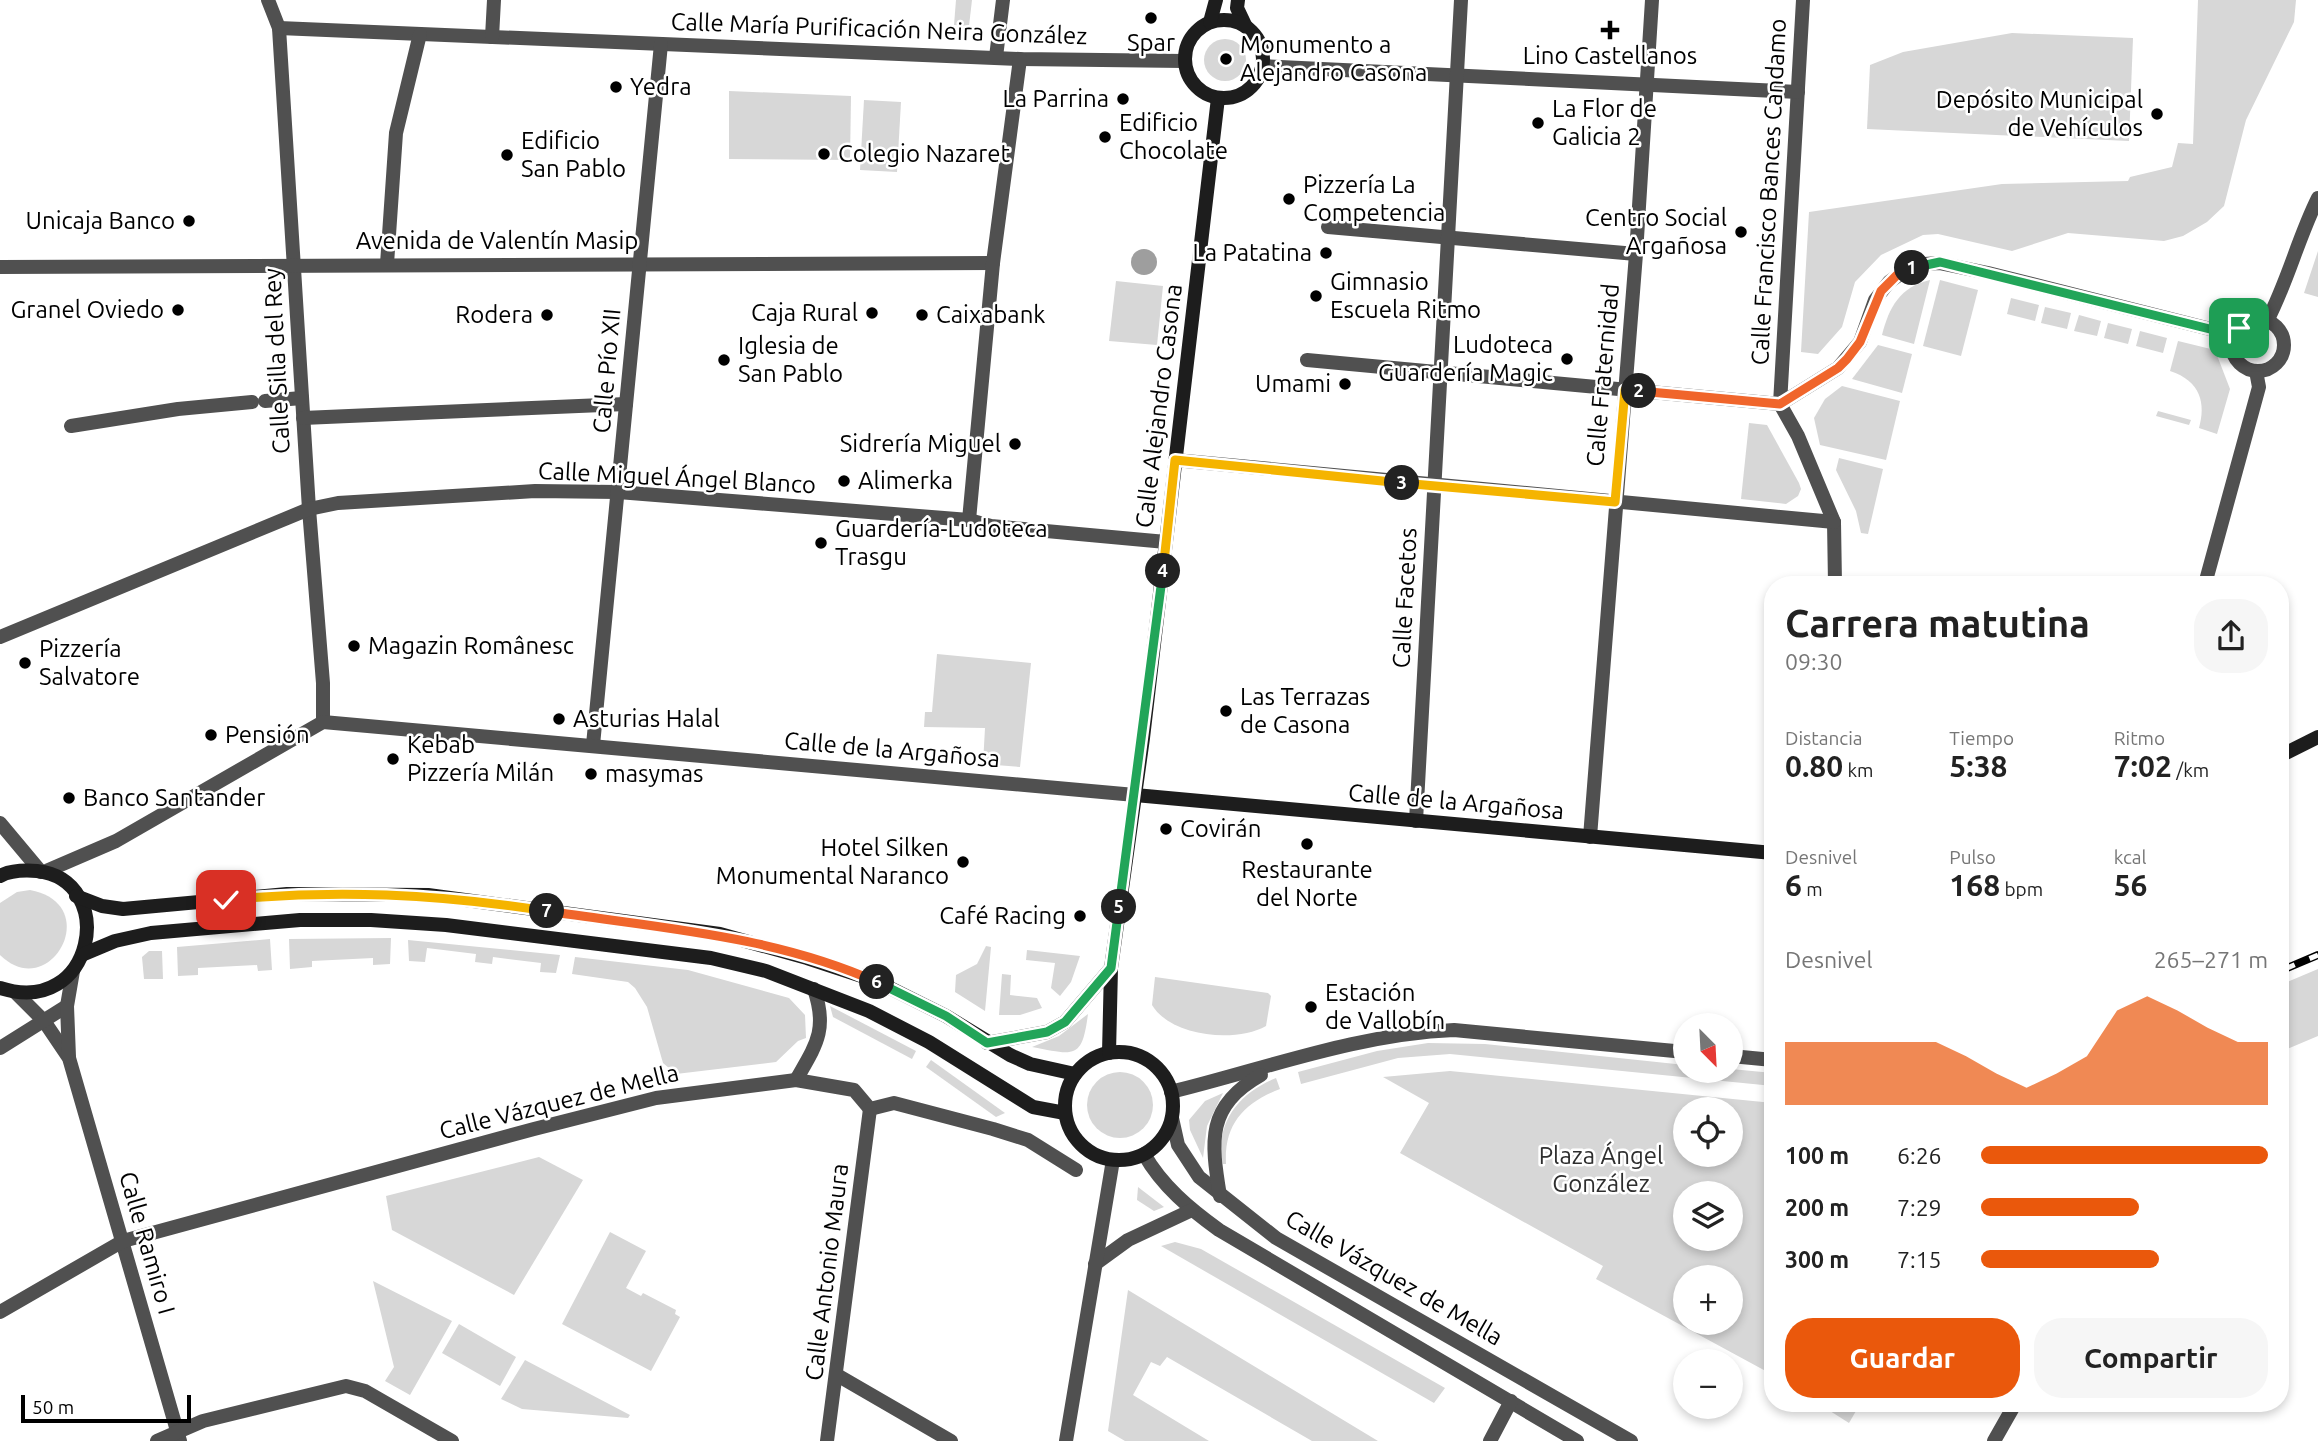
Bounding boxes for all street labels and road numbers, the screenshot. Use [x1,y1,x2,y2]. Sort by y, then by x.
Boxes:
street label: Calle María Purificación Neira González [670,8,1088,49]
street label: Calle Francisco Bances Candamo [1746,18,1791,366]
street label: Avenida de Valentín Masip [356,227,638,254]
street label: Calle Silla del Rey [258,267,295,455]
street label: Calle Alejandro Casona [1130,282,1187,529]
street label: Calle Fraternidad [1581,282,1624,468]
street label: Calle Pío XII [588,307,625,434]
street label: Calle Miguel Ángel Blanco [537,456,817,498]
street label: Calle Facetos [1387,527,1422,669]
street label: Calle de la Argañosa [783,727,1001,772]
street label: Calle de la Argañosa [1347,779,1565,824]
street label: Calle Vázquez de Mella [436,1059,681,1144]
street label: Calle Antonio Maura [800,1162,853,1382]
street label: Calle Ramiro I [114,1169,181,1317]
street label: Calle Vázquez de Mella [1281,1204,1507,1351]

